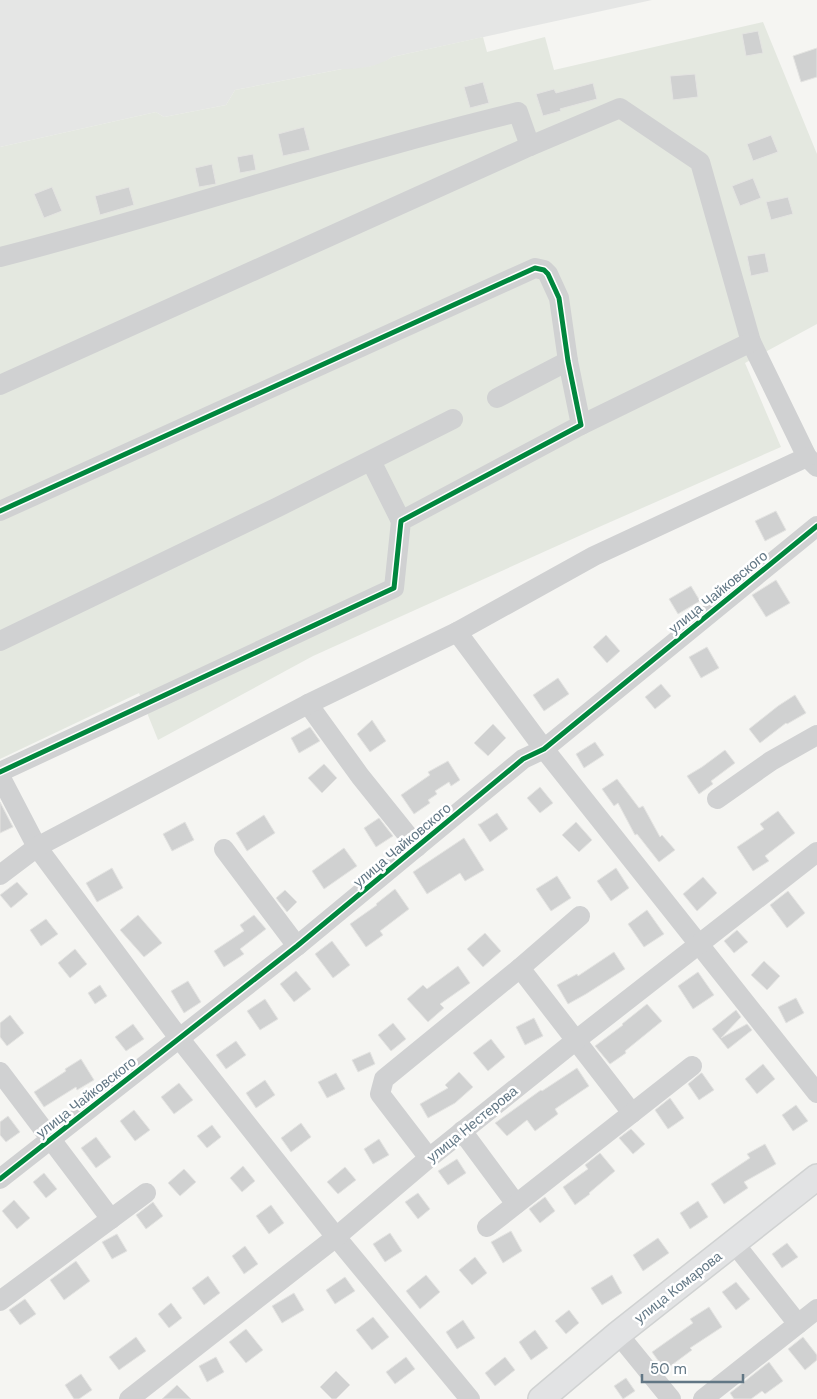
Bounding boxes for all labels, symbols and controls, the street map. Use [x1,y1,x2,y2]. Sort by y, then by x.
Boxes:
street label: улица Чайковского [665,546,771,637]
street label: улица Чайковского [349,799,455,891]
street label: улица Чайковского [32,1052,140,1142]
street label: улица Нестерова [423,1082,521,1166]
street label: улица Комарова [631,1247,726,1327]
scale bar [642,1352,743,1384]
text: 50 m [650,1359,687,1379]

